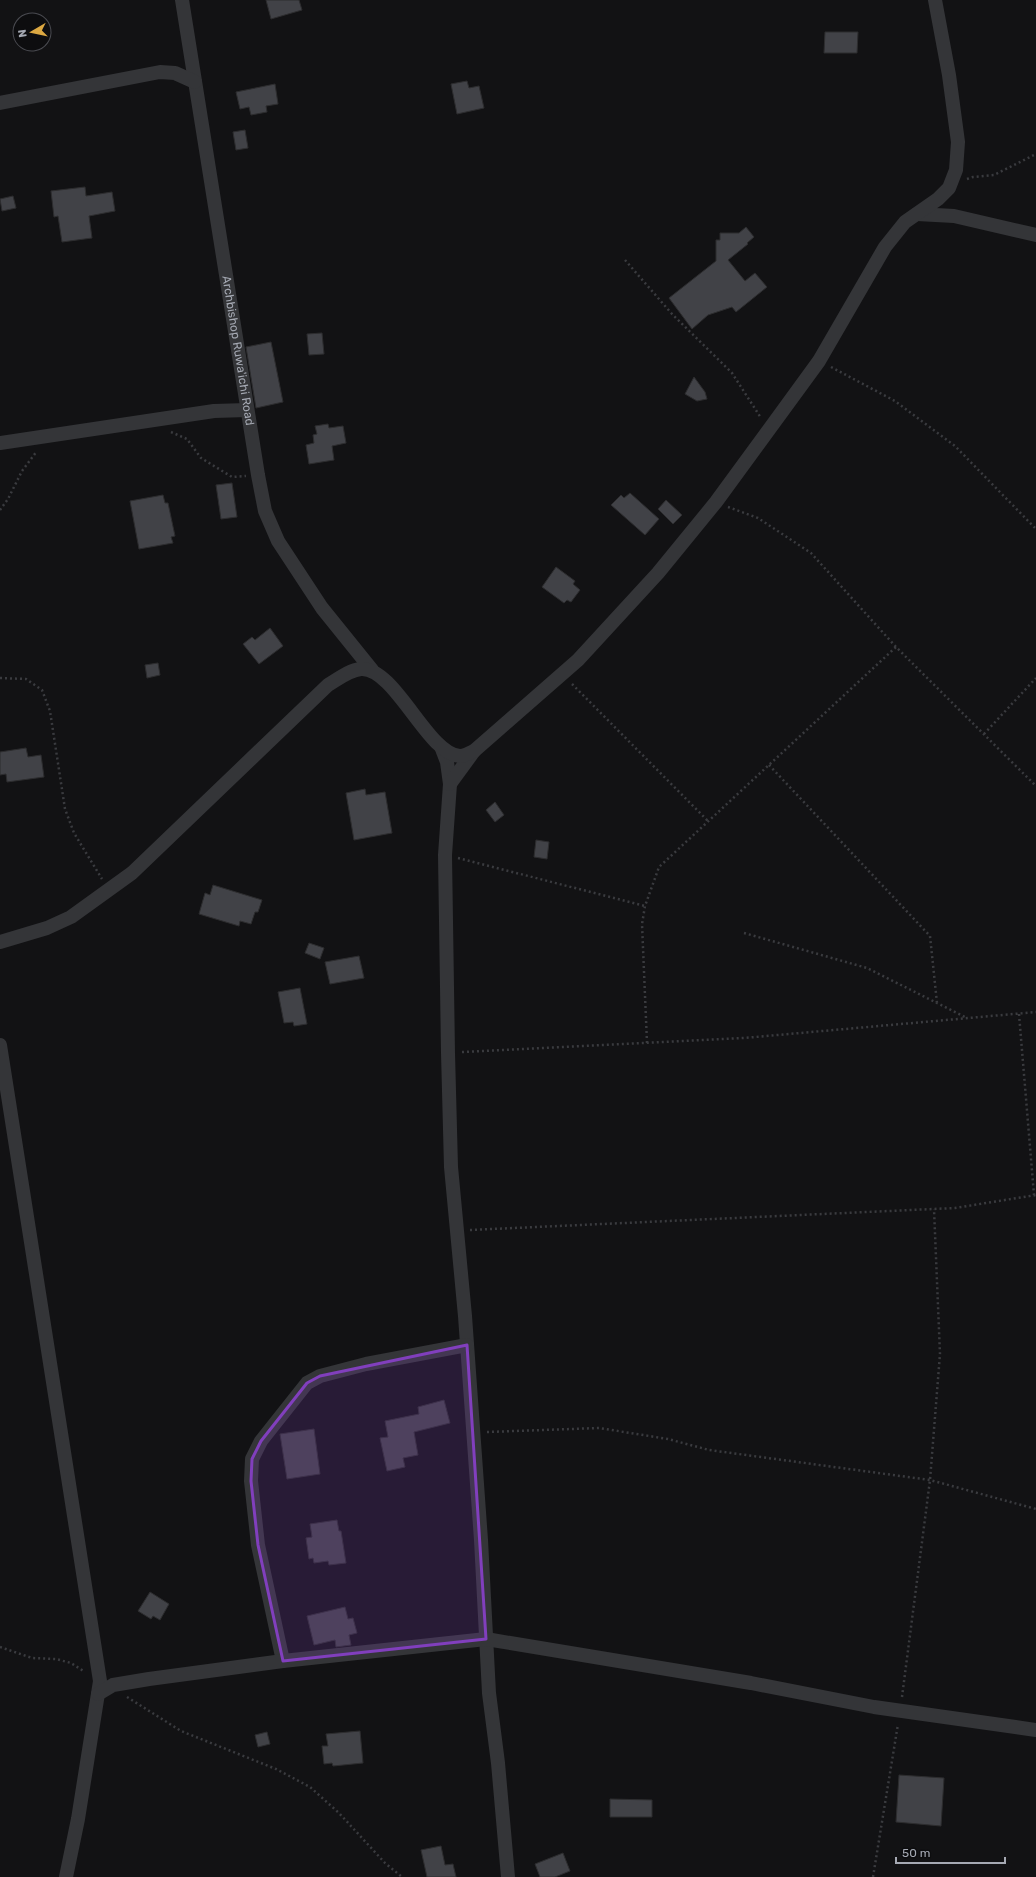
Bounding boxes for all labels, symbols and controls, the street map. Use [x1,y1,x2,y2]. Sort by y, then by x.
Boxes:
north arrow [12,12,52,52]
text: N [16,28,30,38]
street label: Archbishop Ruwa'ichi Road [219,275,257,426]
scale bar [896,1839,1005,1865]
text: 50 m [902,1846,930,1860]

